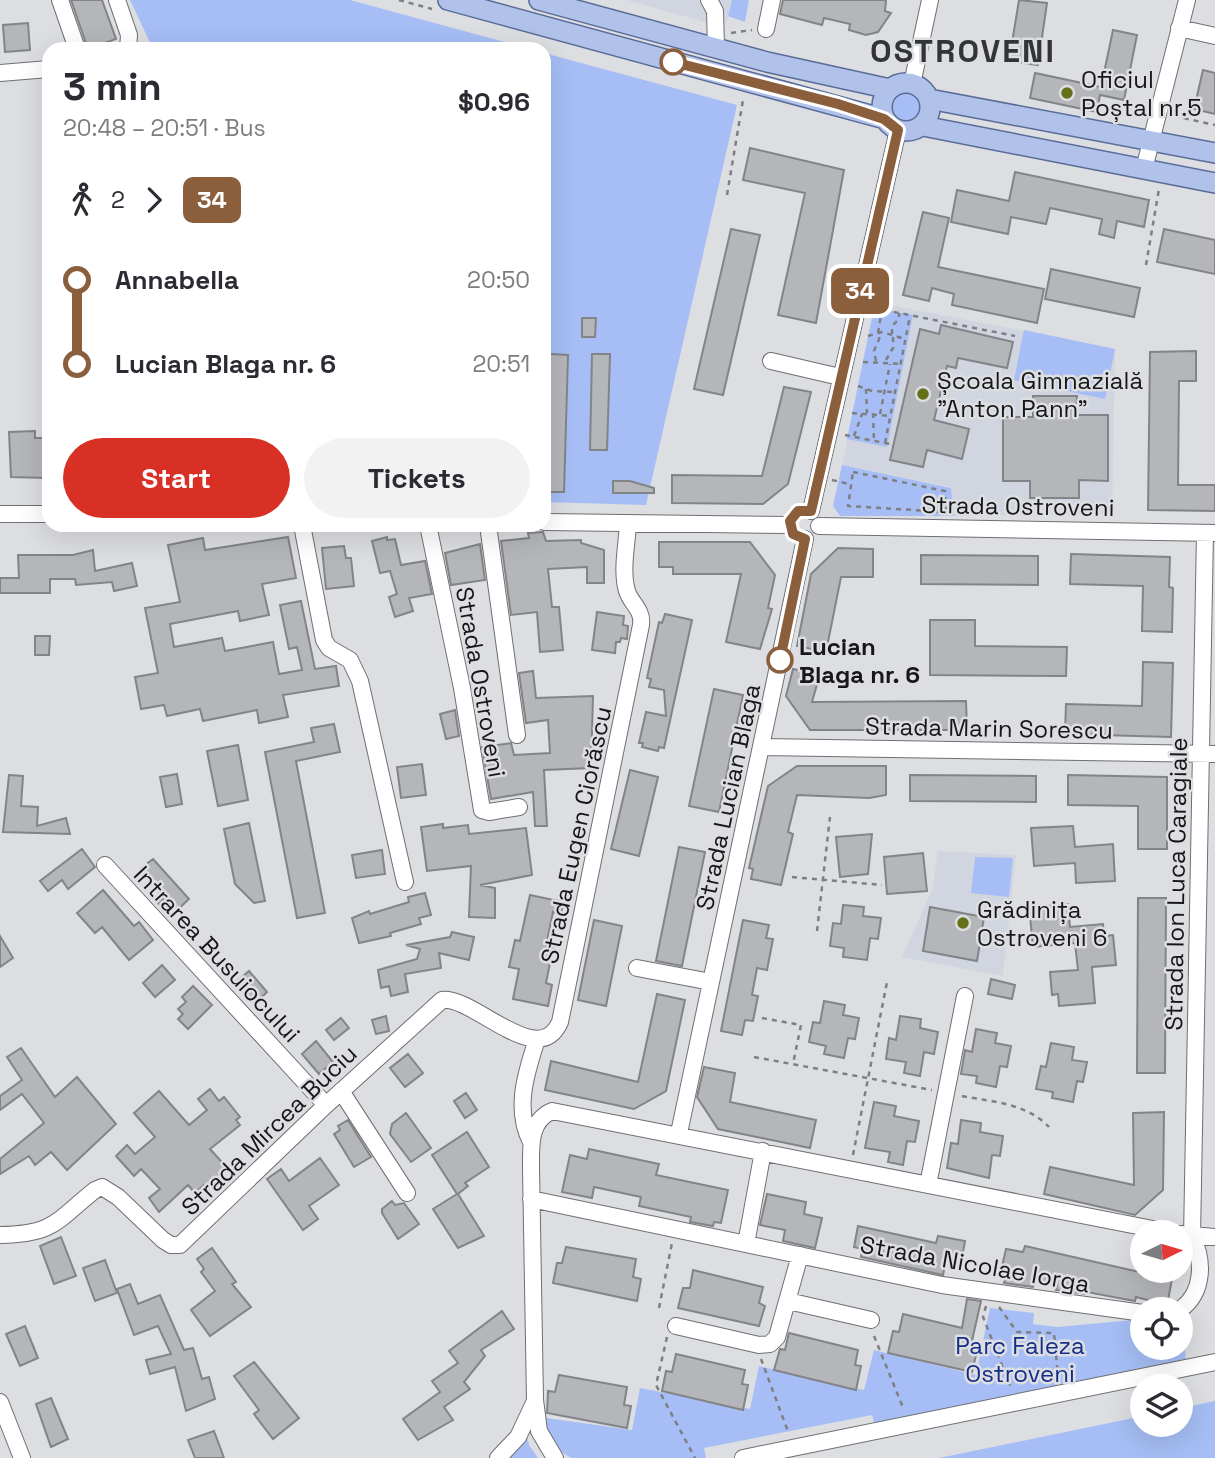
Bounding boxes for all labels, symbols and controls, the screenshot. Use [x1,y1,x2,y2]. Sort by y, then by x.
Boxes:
district label: OSTROVENI [870,31,1056,71]
unlabelled marker [660,49,686,75]
text: 3 min [63,63,162,111]
place label: Oficiul Poștal nr.5 [1081,64,1202,123]
text: $0.96 [458,85,530,119]
marker: Oficiul Poștal nr.5 [1059,85,1075,101]
text: 20:48 – 20:51 · Bus [63,113,266,143]
icon: walk [63,181,101,219]
icon: forward [135,181,173,219]
text: 34 [197,184,227,215]
text: 2 [111,185,125,215]
text: Annabella [115,263,239,297]
text: 20:50 [467,265,530,295]
line badge: 34 [828,268,892,314]
text: 34 [845,275,875,306]
text: Lucian Blaga nr. 6 [115,347,336,381]
text: 20:51 [473,349,530,379]
place label: Școala Gimnazială "Anton Pann" [937,365,1143,424]
marker: Școala Gimnazială "Anton Pann" [915,386,931,402]
button: Start [63,438,290,518]
button: Tickets [304,438,530,518]
street label: Strada Ostroveni [921,489,1115,523]
street label: Strada Ostroveni [449,584,513,780]
place label: Lucian Blaga nr. 6 [799,631,920,690]
marker: Lucian Blaga nr. 6 [767,647,793,673]
street label: Strada Lucian Blaga [689,681,767,913]
street label: Strada Eugen Ciorăscu [534,704,618,966]
street label: Strada Marin Sorescu [865,710,1113,746]
street label: Strada Ion Luca Caragiale [1158,737,1194,1031]
street label: Intrarea Busuiocului [127,859,307,1049]
place label: Grădinița Ostroveni 6 [977,894,1108,953]
marker: Grădinița Ostroveni 6 [955,915,971,931]
street label: Strada Mircea Buciu [175,1038,363,1222]
north arrow [1130,1220,1194,1283]
map controls [1130,1220,1193,1437]
street label: Strada Nicolae Iorga [858,1229,1092,1299]
button: locate [1130,1297,1193,1360]
park label: Parc Faleza Ostroveni [955,1330,1085,1389]
button: layers [1130,1374,1193,1437]

